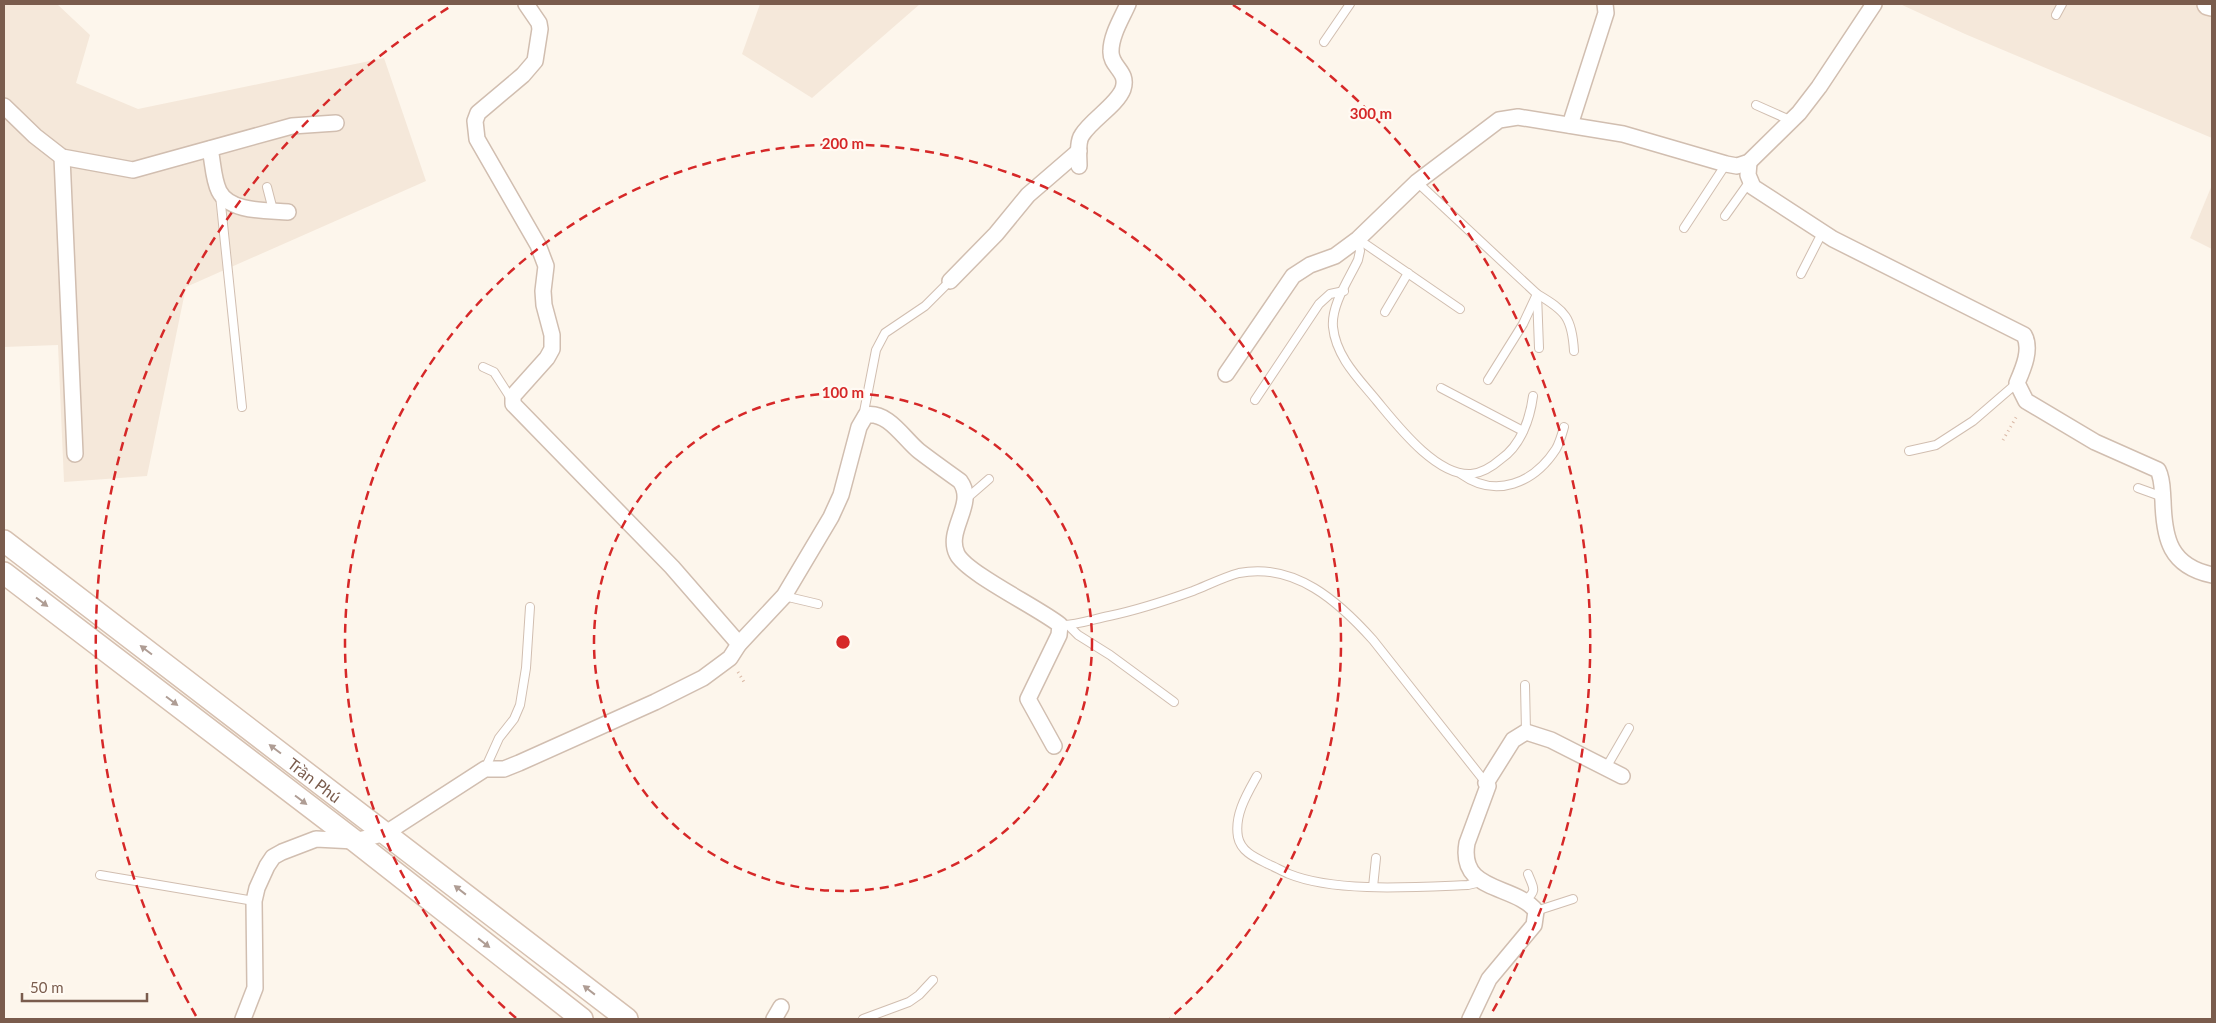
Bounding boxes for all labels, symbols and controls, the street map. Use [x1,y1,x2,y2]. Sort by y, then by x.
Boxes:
text: 300 m [1350,104,1392,122]
text: 200 m [822,134,864,152]
text: 100 m [822,383,864,401]
one-way arrow [36,597,49,608]
centre of rings [834,633,852,651]
one-way arrow [139,645,153,655]
one-way arrow [165,696,179,706]
one-way arrow [269,743,282,754]
street label: Trần Phú [285,753,345,806]
one-way arrow [294,794,307,805]
one-way arrow [454,885,467,896]
one-way arrow [477,937,490,948]
scale bar [22,970,148,1002]
text: 50 m [30,978,64,996]
one-way arrow [582,984,595,995]

